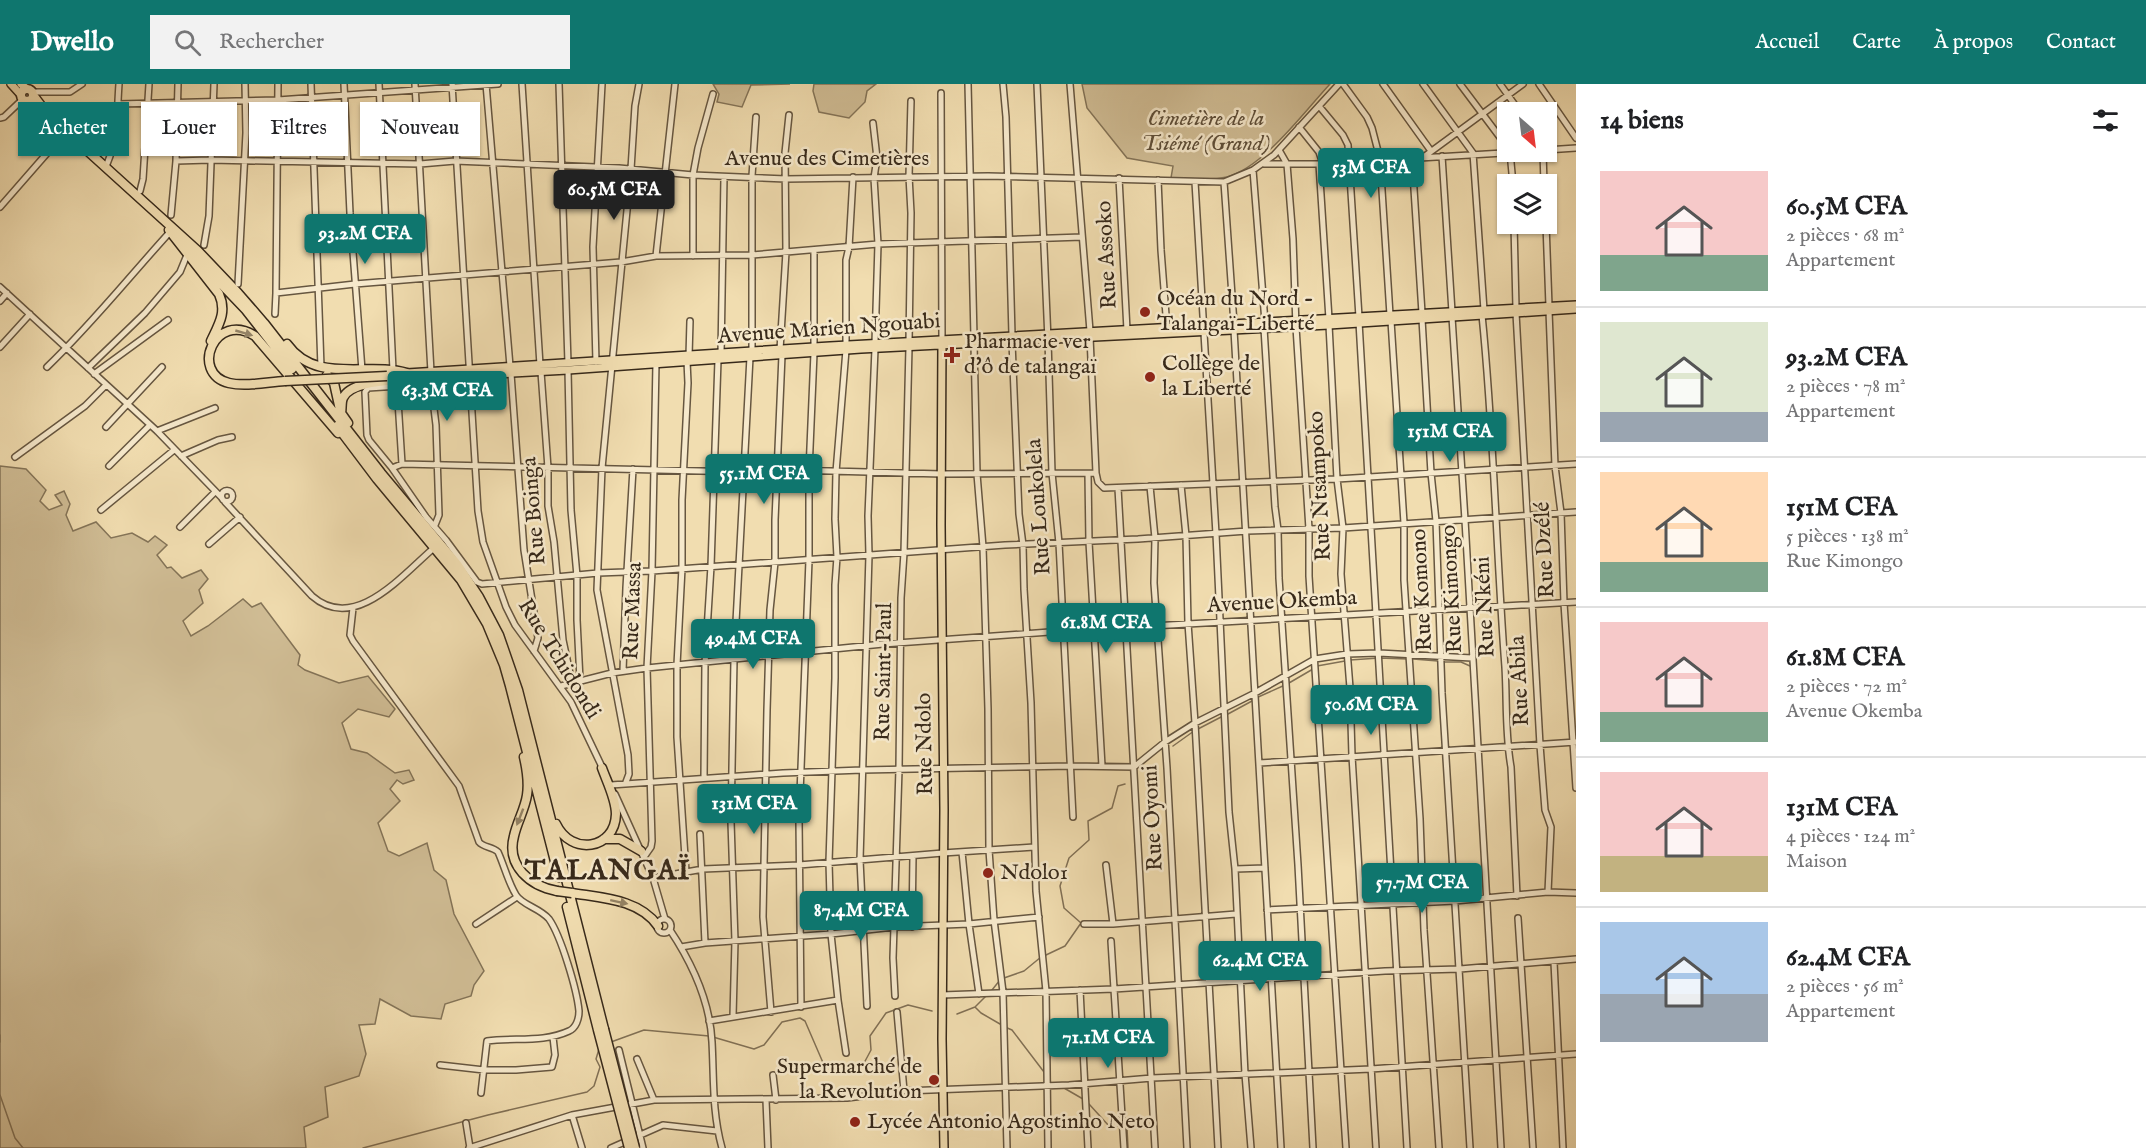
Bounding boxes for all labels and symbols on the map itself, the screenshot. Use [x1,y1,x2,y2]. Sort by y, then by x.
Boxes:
north arrow [1497,102,1557,162]
park label: Cimetière de la Tsiémé (Grand) [1142,105,1270,158]
street label: Avenue des Cimetières [724,145,929,173]
pin: 53M CFA [1316,148,1426,199]
pin: 60.5M CFA [545,170,683,221]
street label: Rue Assoko [1090,200,1124,310]
pin: 93.2M CFA [296,214,434,265]
place label: Océan du Nord - Talangaï-Liberté [1157,285,1315,338]
marker: Océan du Nord - Talangaï-Liberté [1138,305,1152,319]
street label: Avenue Marien Ngouabi [716,307,941,351]
place label: Pharmacie ver d'ô de talangaï [964,328,1097,381]
one-way arrow [236,329,254,338]
marker: Pharmacie ver d'ô de talangaï [945,348,959,362]
place label: Collège de la Liberté [1162,350,1260,403]
marker: Collège de la Liberté [1143,370,1157,384]
pin: 63.3M CFA [378,371,516,422]
street label: Rue Ntsampoko [1302,410,1338,562]
pin: 151M CFA [1388,412,1512,463]
street label: Rue Loukolela [1020,437,1058,576]
pin: 55.1M CFA [695,454,833,505]
street label: Rue Boinga [515,455,553,566]
street label: Rue Dzélé [1528,501,1562,599]
street label: Rue Kimongo [1435,524,1469,654]
street label: Rue Komono [1405,528,1439,652]
street label: Rue Nkéni [1468,556,1502,658]
street label: Rue Massa [617,561,649,661]
street label: Avenue Okemba [1205,584,1358,620]
street label: Rue Tchidondi [511,594,607,725]
street label: Rue Saint-Paul [869,602,899,742]
pin: 61.8M CFA [1037,603,1175,654]
pin: 49.4M CFA [684,619,822,670]
street label: Rue Abila [1504,634,1536,727]
pin: 50.6M CFA [1302,685,1440,736]
street label: Rue Ndolo [910,692,940,796]
street label: Rue Oyomi [1136,764,1170,872]
pin: 131M CFA [692,784,816,835]
one-way arrow [515,808,525,826]
district label: TALANGAÏ [524,853,691,889]
place label: Ndolo1 [1000,859,1068,887]
pin: 57.7M CFA [1353,863,1491,914]
marker: Ndolo1 [981,866,995,880]
pin: 87.4M CFA [792,891,930,942]
one-way arrow [610,898,629,907]
pin: 62.4M CFA [1191,941,1329,992]
pin: 71.1M CFA [1039,1018,1177,1069]
place label: Supermarché de la Revolution [777,1053,922,1106]
marker: Supermarché de la Revolution [927,1073,941,1087]
place label: Lycée Antonio Agostinho Neto [867,1108,1155,1136]
marker: Lycée Antonio Agostinho Neto [848,1115,862,1129]

